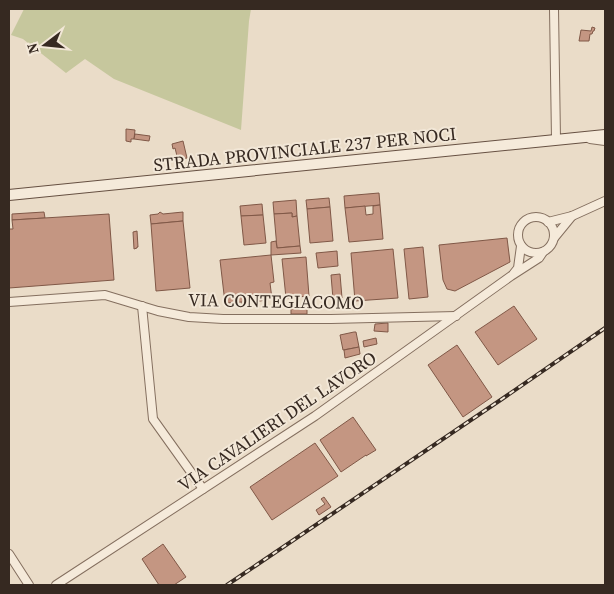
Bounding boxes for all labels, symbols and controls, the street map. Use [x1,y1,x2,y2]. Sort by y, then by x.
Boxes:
north arrow [20,20,70,70]
text: N [21,41,44,56]
street label: STRADA PROVINCIALE 237 PER NOCI [152,121,458,177]
street label: VIA CONTEGIACOMO [188,287,364,315]
street label: VIA CAVALIERI DEL LAVORO [173,345,381,497]

